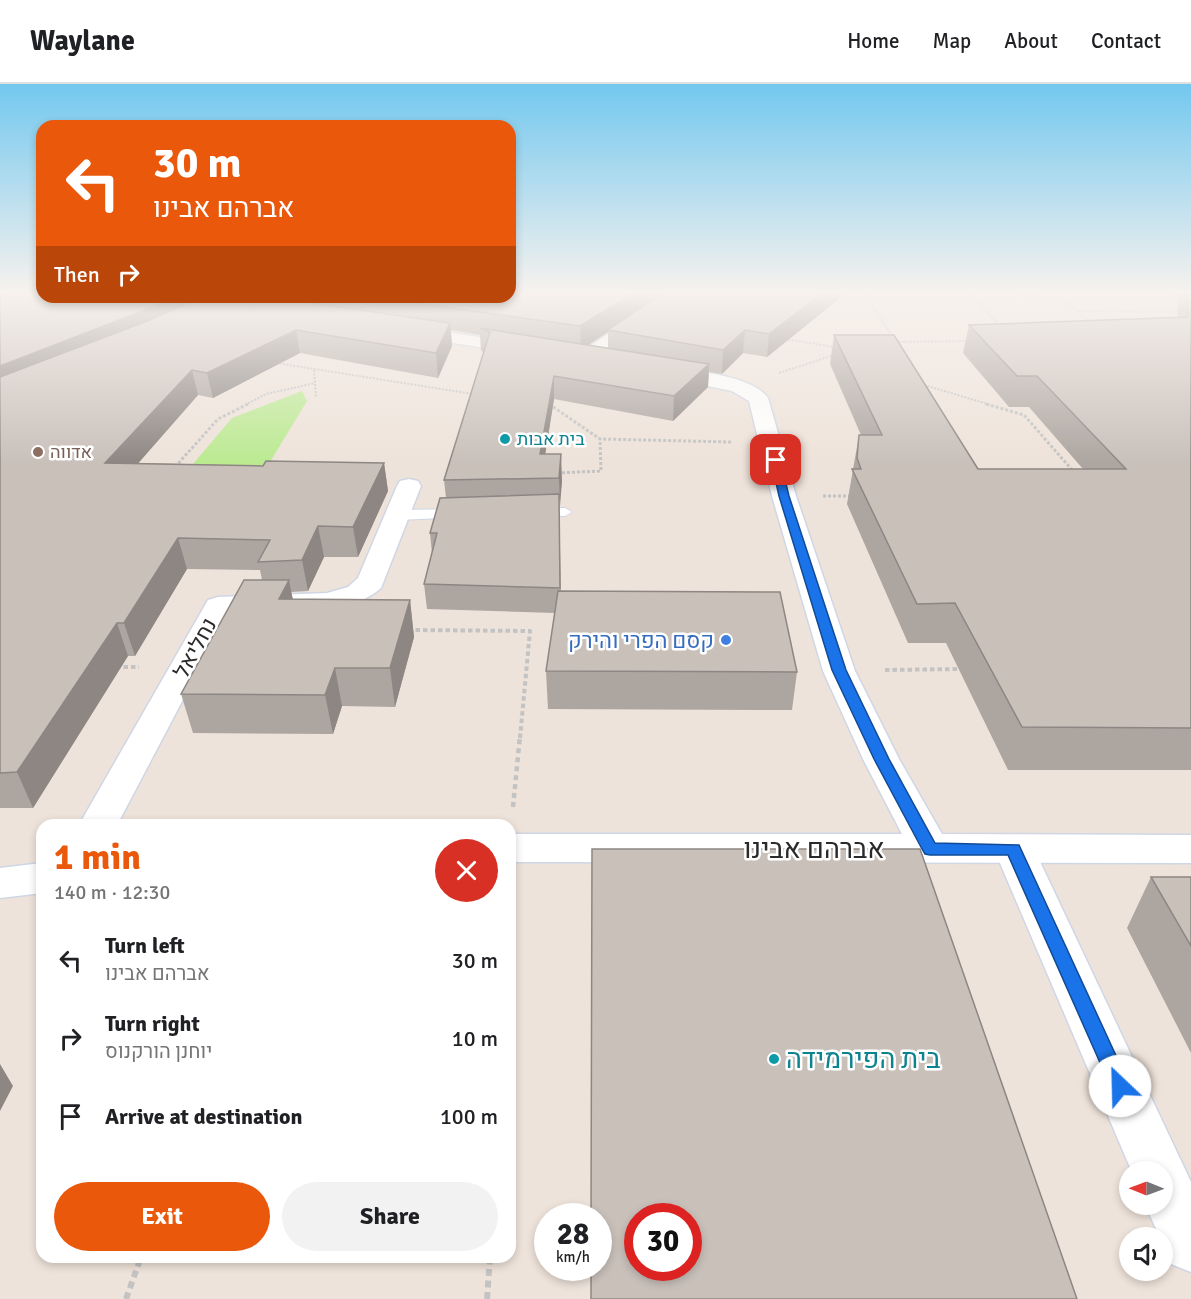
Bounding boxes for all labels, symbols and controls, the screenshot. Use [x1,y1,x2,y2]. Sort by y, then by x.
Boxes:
text: Waylane [30,24,135,58]
text: Home [847,28,900,54]
text: Map [933,28,971,54]
text: About [1004,28,1058,54]
text: Contact [1091,28,1161,54]
text: 30 m [153,138,242,189]
icon: left [54,144,132,222]
text: אברהם אבינו [153,192,294,225]
icon: right [112,258,145,291]
text: Then [54,261,100,288]
place label: בית אבות [517,428,585,450]
marker: בית אבות [498,432,512,446]
pin [750,434,801,485]
place label: אדווה [50,441,92,463]
icon: arrive [759,443,792,476]
marker: אדווה [31,445,45,459]
street label: נחליאל [168,613,222,683]
place label: קסם הפרי והירק [568,627,714,654]
marker: קסם הפרי והירק [719,633,733,647]
street label: אברהם אבינו [743,833,885,866]
text: 1 min [54,835,141,880]
button: close [435,839,498,902]
text: 140 m · 12:30 [54,880,170,905]
text: Turn left [105,932,185,959]
icon: left [54,944,87,977]
text: 30 m [452,947,498,974]
text: אברהם אבינו [105,961,210,986]
text: Turn right [105,1010,200,1037]
icon: right [54,1022,87,1055]
text: 10 m [452,1025,498,1052]
text: יוחנן הורקנוס [105,1039,212,1064]
place label: בית הפירמידה [786,1043,941,1076]
marker: בית הפירמידה [767,1052,781,1066]
position arrow [1088,1054,1152,1118]
icon: arrive [54,1100,87,1133]
text: Arrive at destination [105,1103,302,1130]
text: 100 m [440,1103,498,1130]
north arrow [1119,1161,1173,1215]
map controls [1119,1161,1173,1281]
button: Exit [54,1182,270,1251]
button: Share [282,1182,498,1251]
speed limit sign: 30 [624,1203,702,1281]
text: 28 [557,1216,589,1253]
button: sound [1119,1227,1173,1281]
text: km/h [556,1248,590,1266]

